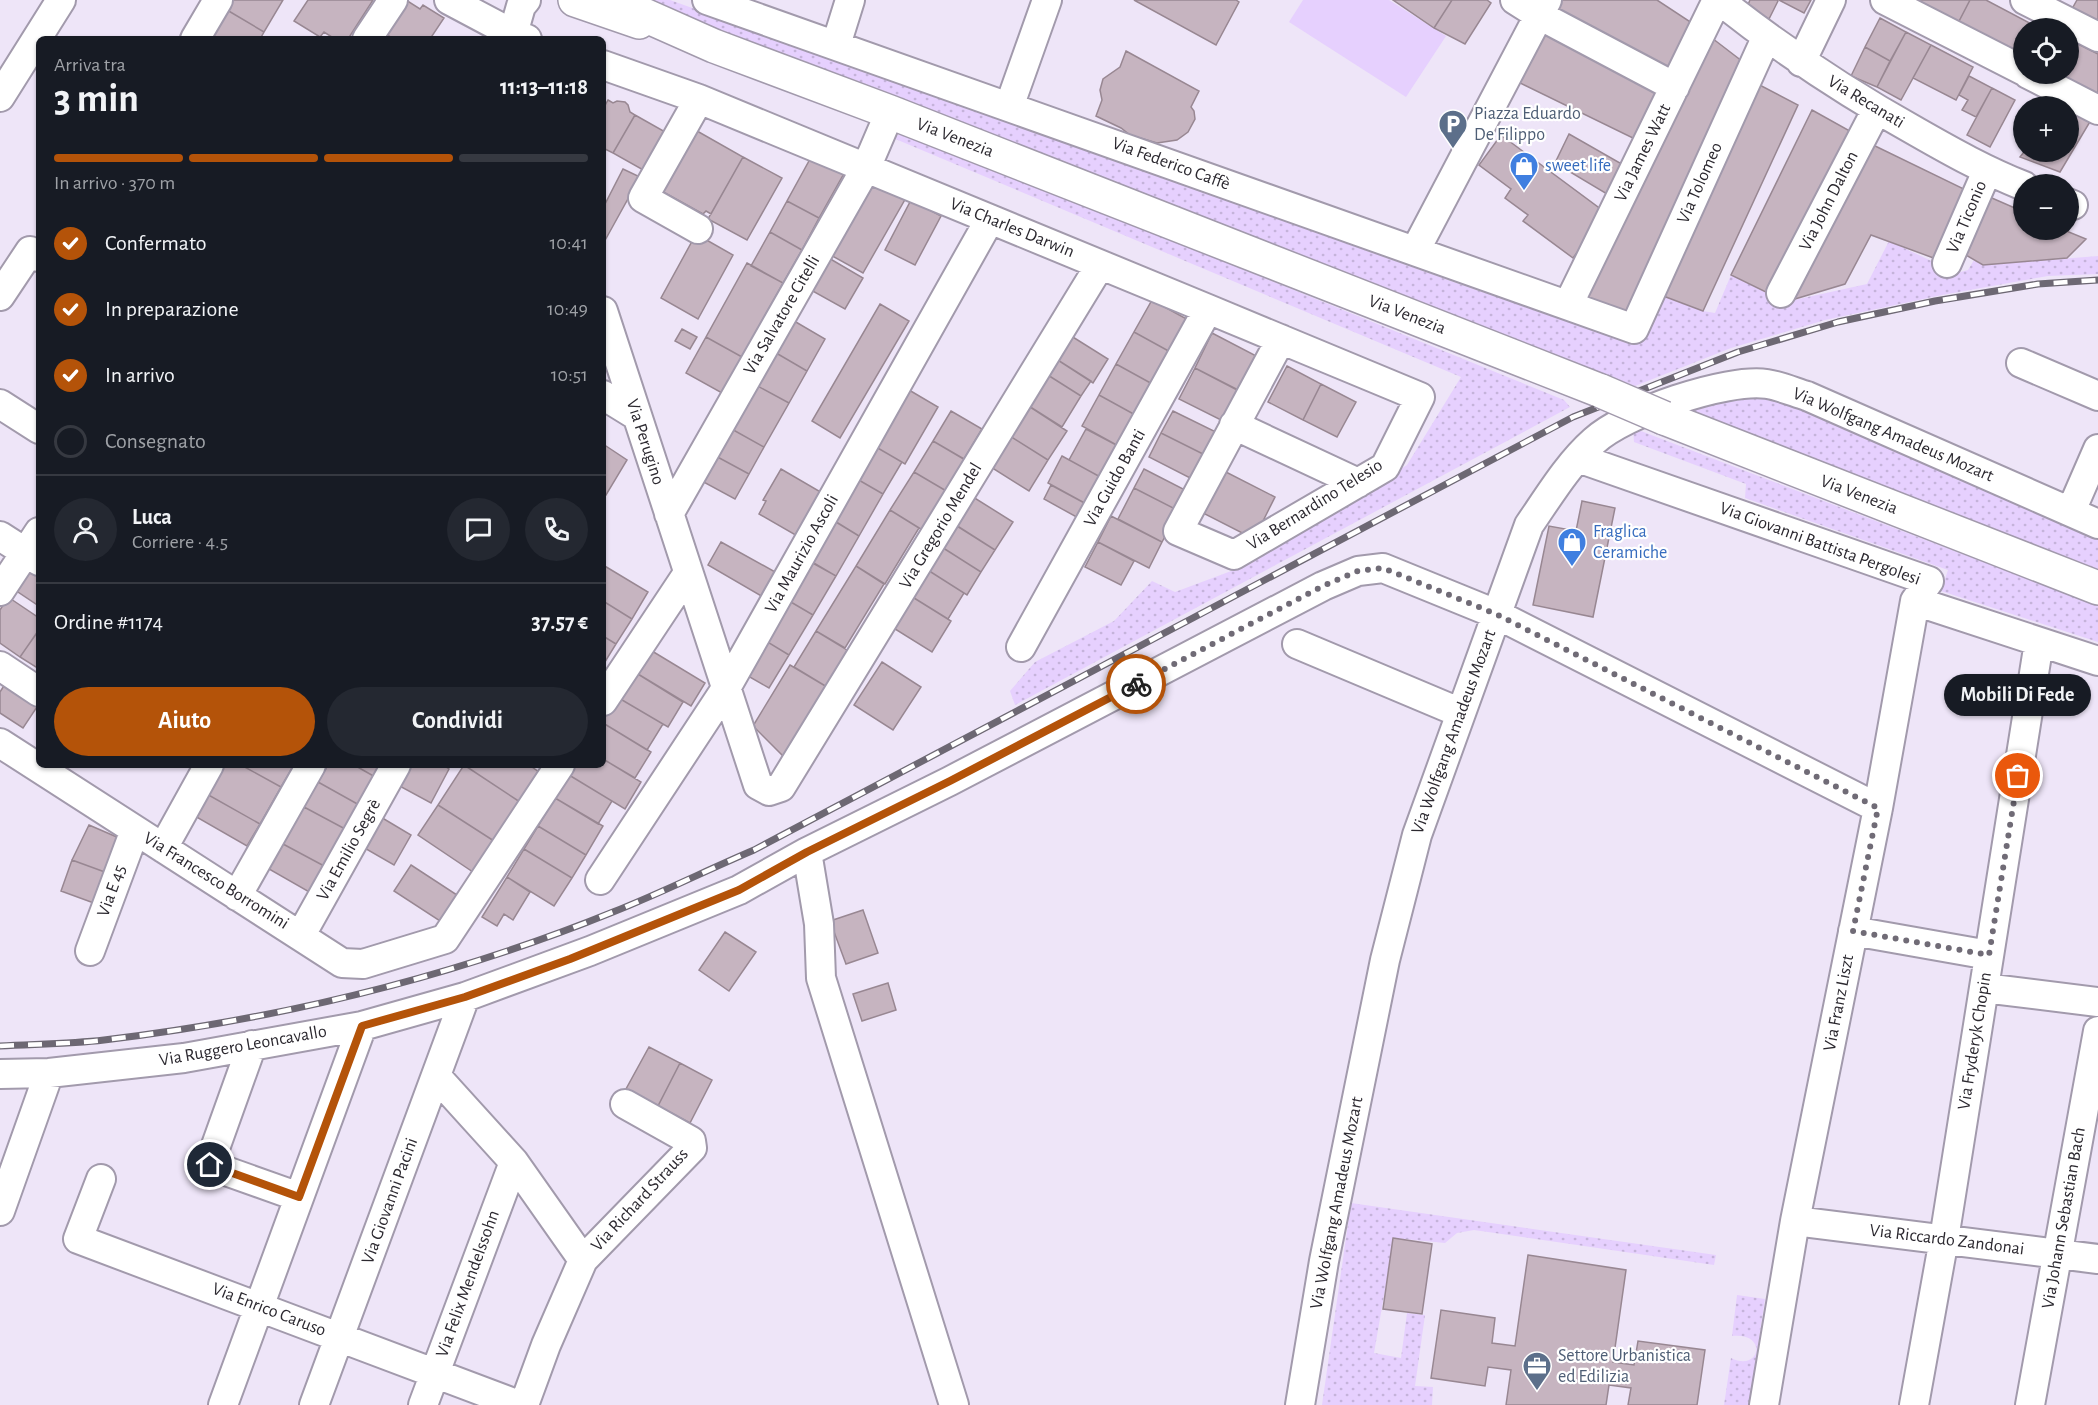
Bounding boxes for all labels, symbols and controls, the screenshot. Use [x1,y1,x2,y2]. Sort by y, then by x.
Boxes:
map controls [2013,18,2079,240]
button: locate [2013,18,2079,84]
text: Arriva tra [54,55,126,75]
street label: Via Recanati [1824,72,1908,132]
text: 11:13–11:18 [500,76,588,98]
text: 3 min [54,80,139,119]
button: + [2013,96,2079,162]
street label: Via James Watt [1612,101,1675,205]
place label: Piazza Eduardo De Filippo [1474,105,1581,144]
parking icon: Piazza Eduardo De Filippo [1437,108,1469,150]
street label: Via Venezia [914,115,996,161]
street label: Via Federico Caffè [1110,134,1232,194]
street label: Via Tolomeo [1674,139,1726,226]
street label: Via John Dalton [1796,148,1862,254]
shop icon: sweet life [1508,150,1540,192]
place label: sweet life [1545,157,1611,175]
text: In arrivo · 370 m [54,173,175,193]
button: − [2013,174,2079,240]
street label: Via Ticonio [1944,178,1990,256]
street label: Via Charles Darwin [947,195,1077,261]
icon: check [54,227,87,260]
text: Confermato [105,232,207,254]
text: 10:41 [549,233,588,253]
street label: Via Salvatore Citelli [741,252,823,378]
street label: Via Venezia [1366,292,1448,338]
icon: check [54,293,87,326]
text: In preparazione [105,298,239,320]
text: 10:49 [547,299,588,319]
icon: check [54,359,87,392]
text: In arrivo [105,364,175,386]
text: 10:51 [551,365,588,385]
street label: Via Wolfgang Amadeus Mozart [1790,385,1996,486]
street label: Via Perugino [623,397,667,487]
street label: Via Guido Banti [1081,426,1149,530]
text: Consegnato [105,430,206,452]
street label: Via Bernardino Telesio [1244,456,1386,554]
street label: Via Gregorio Mendel [896,460,986,592]
street label: Via Venezia [1818,472,1900,518]
street label: Via Maurizio Ascoli [762,492,842,616]
button: person [54,498,117,561]
button: chat [447,498,510,561]
button: phone [525,498,588,561]
street label: Via Giovanni Battista Pergolesi [1717,499,1923,589]
text: Luca [132,506,172,528]
place label: Fraglica Ceramiche [1593,523,1667,562]
shop icon: Fraglica Ceramiche [1556,526,1588,568]
text: Corriere · 4.5 [132,532,228,552]
text: Ordine #1174 [54,611,163,633]
text: 37.57 € [531,611,588,633]
street label: Via Wolfgang Amadeus Mozart [1409,627,1499,837]
courier [1106,654,1166,714]
icon: bike [1120,668,1153,701]
callout: Mobili Di Fede [1944,674,2092,716]
text: Mobili Di Fede [1960,685,2075,705]
button: Aiuto [54,687,315,756]
button: Condividi [327,687,588,756]
pin [1992,750,2043,801]
icon: bag [2001,759,2034,792]
street label: Via Emilio Segrè [314,796,384,904]
street label: Via Francesco Borromini [140,829,292,933]
street label: Via E 45 [94,863,130,919]
street label: Via Franz Liszt [1821,953,1857,1053]
street label: Via Fryderyk Chopin [1955,971,1995,1111]
street label: Via Ruggero Leoncavallo [158,1022,328,1070]
street label: Via Wolfgang Amadeus Mozart [1308,1095,1366,1311]
street label: Via Johann Sebastian Bach [2039,1126,2089,1310]
street label: Via Giovanni Pacini [359,1136,421,1266]
pin [184,1139,235,1190]
street label: Via Richard Strauss [588,1145,692,1255]
icon: home [193,1148,226,1181]
street label: Via Felix Mendelssohn [433,1208,503,1360]
street label: Via Riccardo Zandonai [1869,1222,2025,1258]
street label: Via Enrico Caruso [210,1280,329,1340]
place label: Settore Urbanistica ed Edilizia [1558,1347,1691,1386]
office icon: Settore Urbanistica ed Edilizia [1521,1350,1553,1392]

